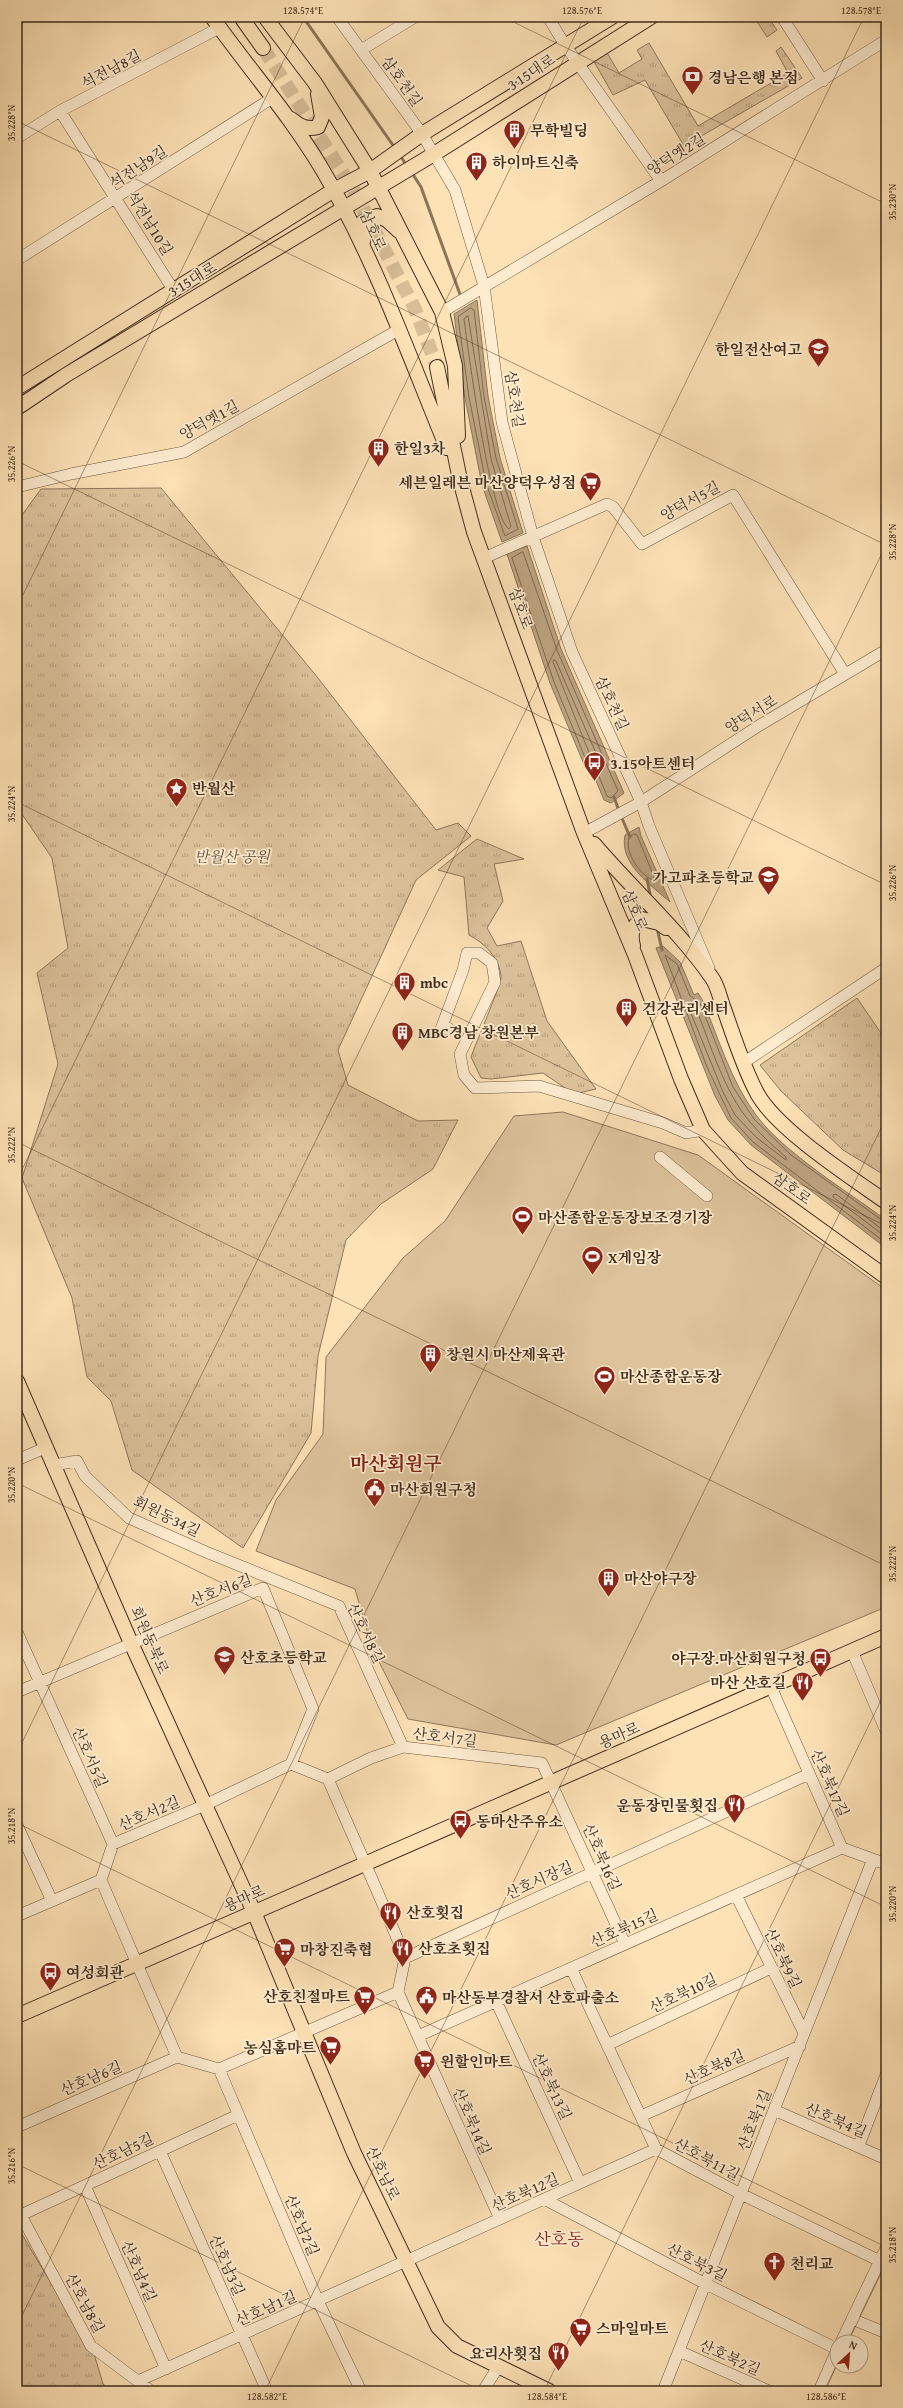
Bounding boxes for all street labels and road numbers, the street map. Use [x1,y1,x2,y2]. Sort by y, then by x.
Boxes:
street label: 석전남8길 [77,44,145,94]
street label: 3·15대로 [503,48,559,95]
street label: 삼호천길 [376,51,428,111]
street label: 양덕옛2길 [643,128,709,180]
street label: 석전남9길 [105,140,171,194]
street label: 석전남10길 [122,187,178,259]
street label: 삼호로 [355,206,392,255]
street label: 3·15대로 [164,256,221,302]
street label: 삼호천길 [500,369,530,429]
street label: 양덕옛1길 [175,395,243,445]
street label: 양덕서5길 [656,476,724,526]
street label: 삼호로 [504,584,538,632]
street label: 삼호천길 [590,672,634,734]
street label: 양덕서로 [721,689,782,738]
street label: 삼호로 [617,886,653,935]
street label: 삼호로 [768,1167,816,1210]
street label: 회원동34길 [130,1491,204,1541]
street label: 산호서6길 [187,1569,255,1611]
street label: 산호서8길 [342,1599,390,1667]
street label: 회원동북로 [126,1603,175,1678]
street label: 용마로 [595,1716,644,1753]
street label: 산호서5길 [67,1723,113,1791]
street label: 산호서7길 [411,1723,479,1751]
street label: 산호북17길 [806,1746,854,1820]
street label: 산호서2길 [115,1791,183,1835]
street label: 산호북16길 [578,1820,626,1894]
street label: 산호시장길 [502,1856,576,1904]
street label: 용마로 [220,1879,269,1916]
street label: 산호북15길 [587,1904,661,1952]
street label: 산호북9길 [759,1924,807,1992]
street label: 산호북10길 [646,1968,720,2018]
street label: 산호북8길 [680,2044,748,2090]
street label: 산호북13길 [527,2049,577,2123]
street label: 산호남6길 [57,2056,125,2100]
street label: 산호북14길 [448,2084,496,2158]
street label: 산호북1길 [732,2086,776,2154]
street label: 산호북4길 [802,2098,870,2142]
street label: 산호남5길 [89,2128,157,2174]
street label: 산호북11길 [670,2133,744,2185]
street label: 산호남로 [361,2142,405,2204]
street label: 산호북12길 [488,2168,562,2216]
street label: 산호남2길 [280,2191,324,2259]
street label: 산호남3길 [204,2231,250,2299]
street label: 산호남4길 [116,2237,162,2305]
street label: 산호북3길 [663,2238,731,2286]
street label: 산호남8길 [60,2269,110,2337]
street label: 산호남1길 [232,2285,300,2331]
street label: 산호북2길 [696,2334,764,2380]

